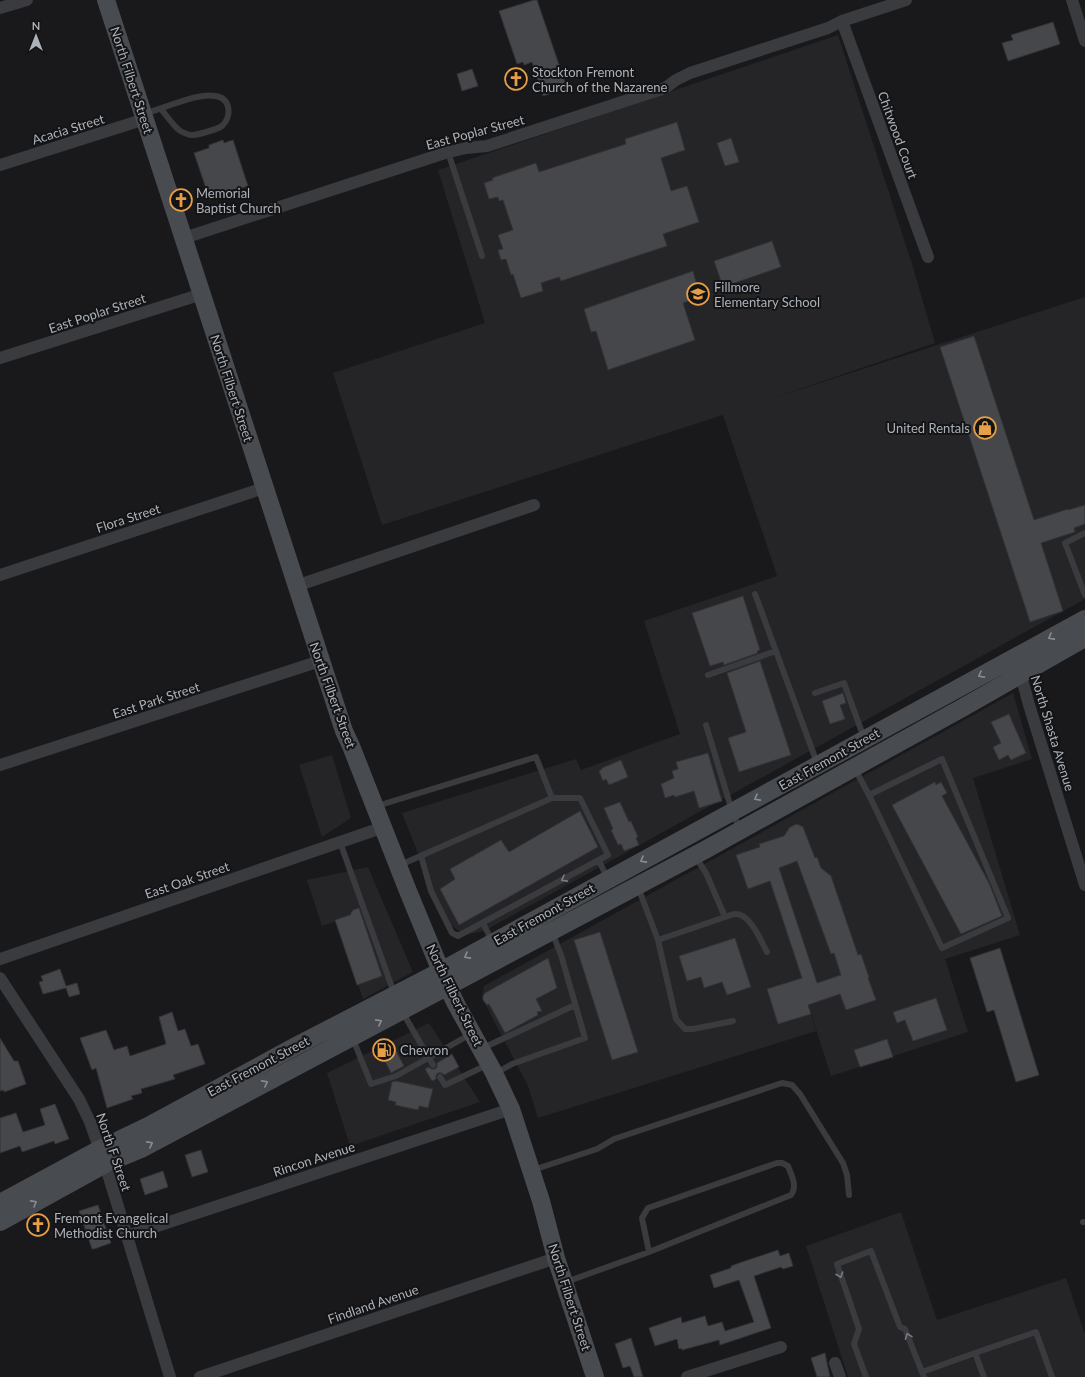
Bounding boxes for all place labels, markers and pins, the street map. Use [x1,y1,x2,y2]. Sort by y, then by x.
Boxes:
place label: Stockton Fremont Church of the Nazarene [532,64,668,95]
church icon: Stockton Fremont Church of the Nazarene [503,66,529,92]
place label: Memorial Baptist Church [196,185,281,216]
church icon: Memorial Baptist Church [168,187,194,213]
place label: Fillmore Elementary School [714,279,820,310]
school or university icon: Fillmore Elementary School [685,281,711,307]
shop icon: United Rentals [972,415,998,441]
place label: United Rentals [887,420,970,436]
fuel station icon: Chevron [371,1037,397,1063]
place label: Chevron [400,1042,448,1058]
place label: Fremont Evangelical Methodist Church [54,1210,168,1241]
church icon: Fremont Evangelical Methodist Church [25,1212,51,1238]

